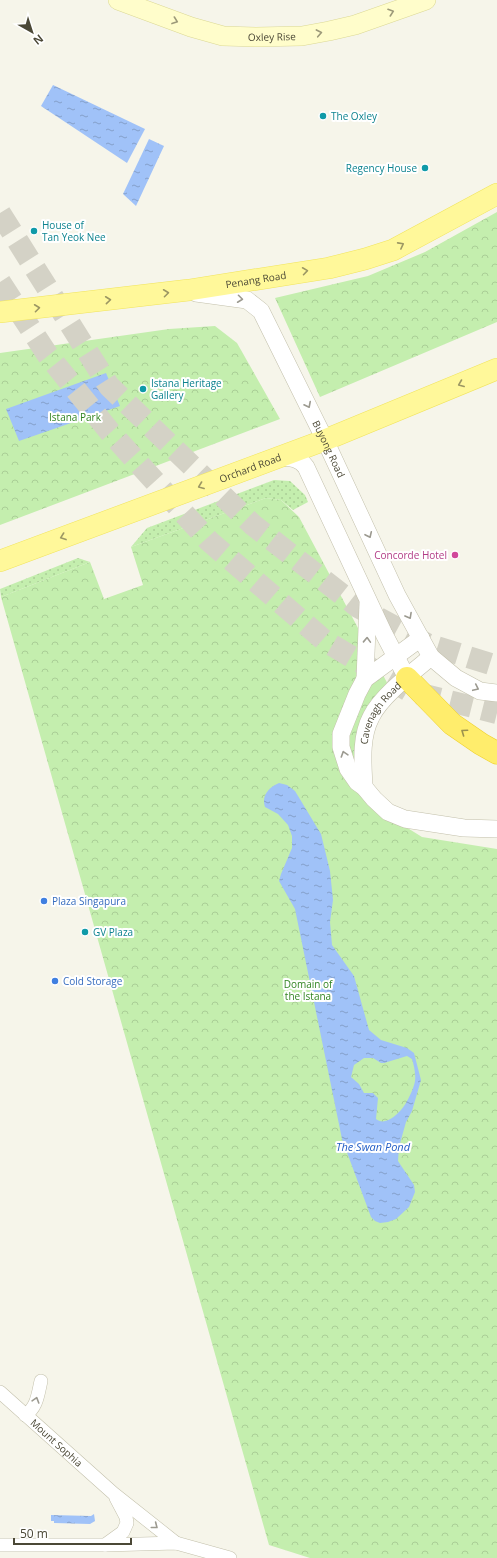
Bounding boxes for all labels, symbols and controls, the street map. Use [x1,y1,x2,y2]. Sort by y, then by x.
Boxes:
one-way arrow [387,9,394,17]
north arrow [12,12,52,52]
one-way arrow [171,17,178,25]
street label: Oxley Rise [248,29,296,44]
one-way arrow [316,29,322,37]
text: N [30,32,47,49]
place label: The Oxley [331,109,378,123]
marker: The Oxley [318,111,328,121]
place label: Regency House [346,161,417,175]
marker: Regency House [420,163,430,173]
place label: House of Tan Yeok Nee [42,218,106,244]
marker: House of Tan Yeok Nee [29,226,39,236]
one-way arrow [397,243,404,250]
one-way arrow [302,267,308,276]
street label: Penang Road [224,268,287,291]
one-way arrow [163,289,169,298]
one-way arrow [237,294,243,303]
one-way arrow [105,295,111,304]
one-way arrow [34,303,40,312]
place label: Istana Heritage Gallery [151,376,222,402]
one-way arrow [457,379,464,387]
marker: Istana Heritage Gallery [138,384,148,394]
one-way arrow [303,401,310,409]
park label: Istana Park [49,410,102,424]
street label: Buyong Road [309,418,348,480]
street label: Orchard Road [217,450,283,486]
one-way arrow [198,482,205,490]
one-way arrow [364,531,372,538]
one-way arrow [60,533,67,541]
place label: Concorde Hotel [374,548,447,562]
marker: Concorde Hotel [450,550,460,560]
one-way arrow [404,612,411,619]
one-way arrow [363,637,371,643]
street label: Cavenagh Road [356,678,404,745]
one-way arrow [471,683,479,691]
one-way arrow [461,729,468,737]
one-way arrow [340,751,348,758]
place label: Plaza Singapura [52,894,126,908]
marker: Plaza Singapura [39,896,49,906]
place label: GV Plaza [93,925,133,939]
marker: GV Plaza [80,927,90,937]
place label: Cold Storage [63,974,123,988]
marker: Cold Storage [50,976,60,986]
park label: Domain of the Istana [284,977,333,1003]
water label: The Swan Pond [336,1139,411,1154]
one-way arrow [31,1397,40,1404]
street label: Mount Sophia [28,1416,86,1470]
scale bar [14,1520,131,1546]
one-way arrow [150,1521,157,1528]
text: 50 m [20,1525,48,1542]

